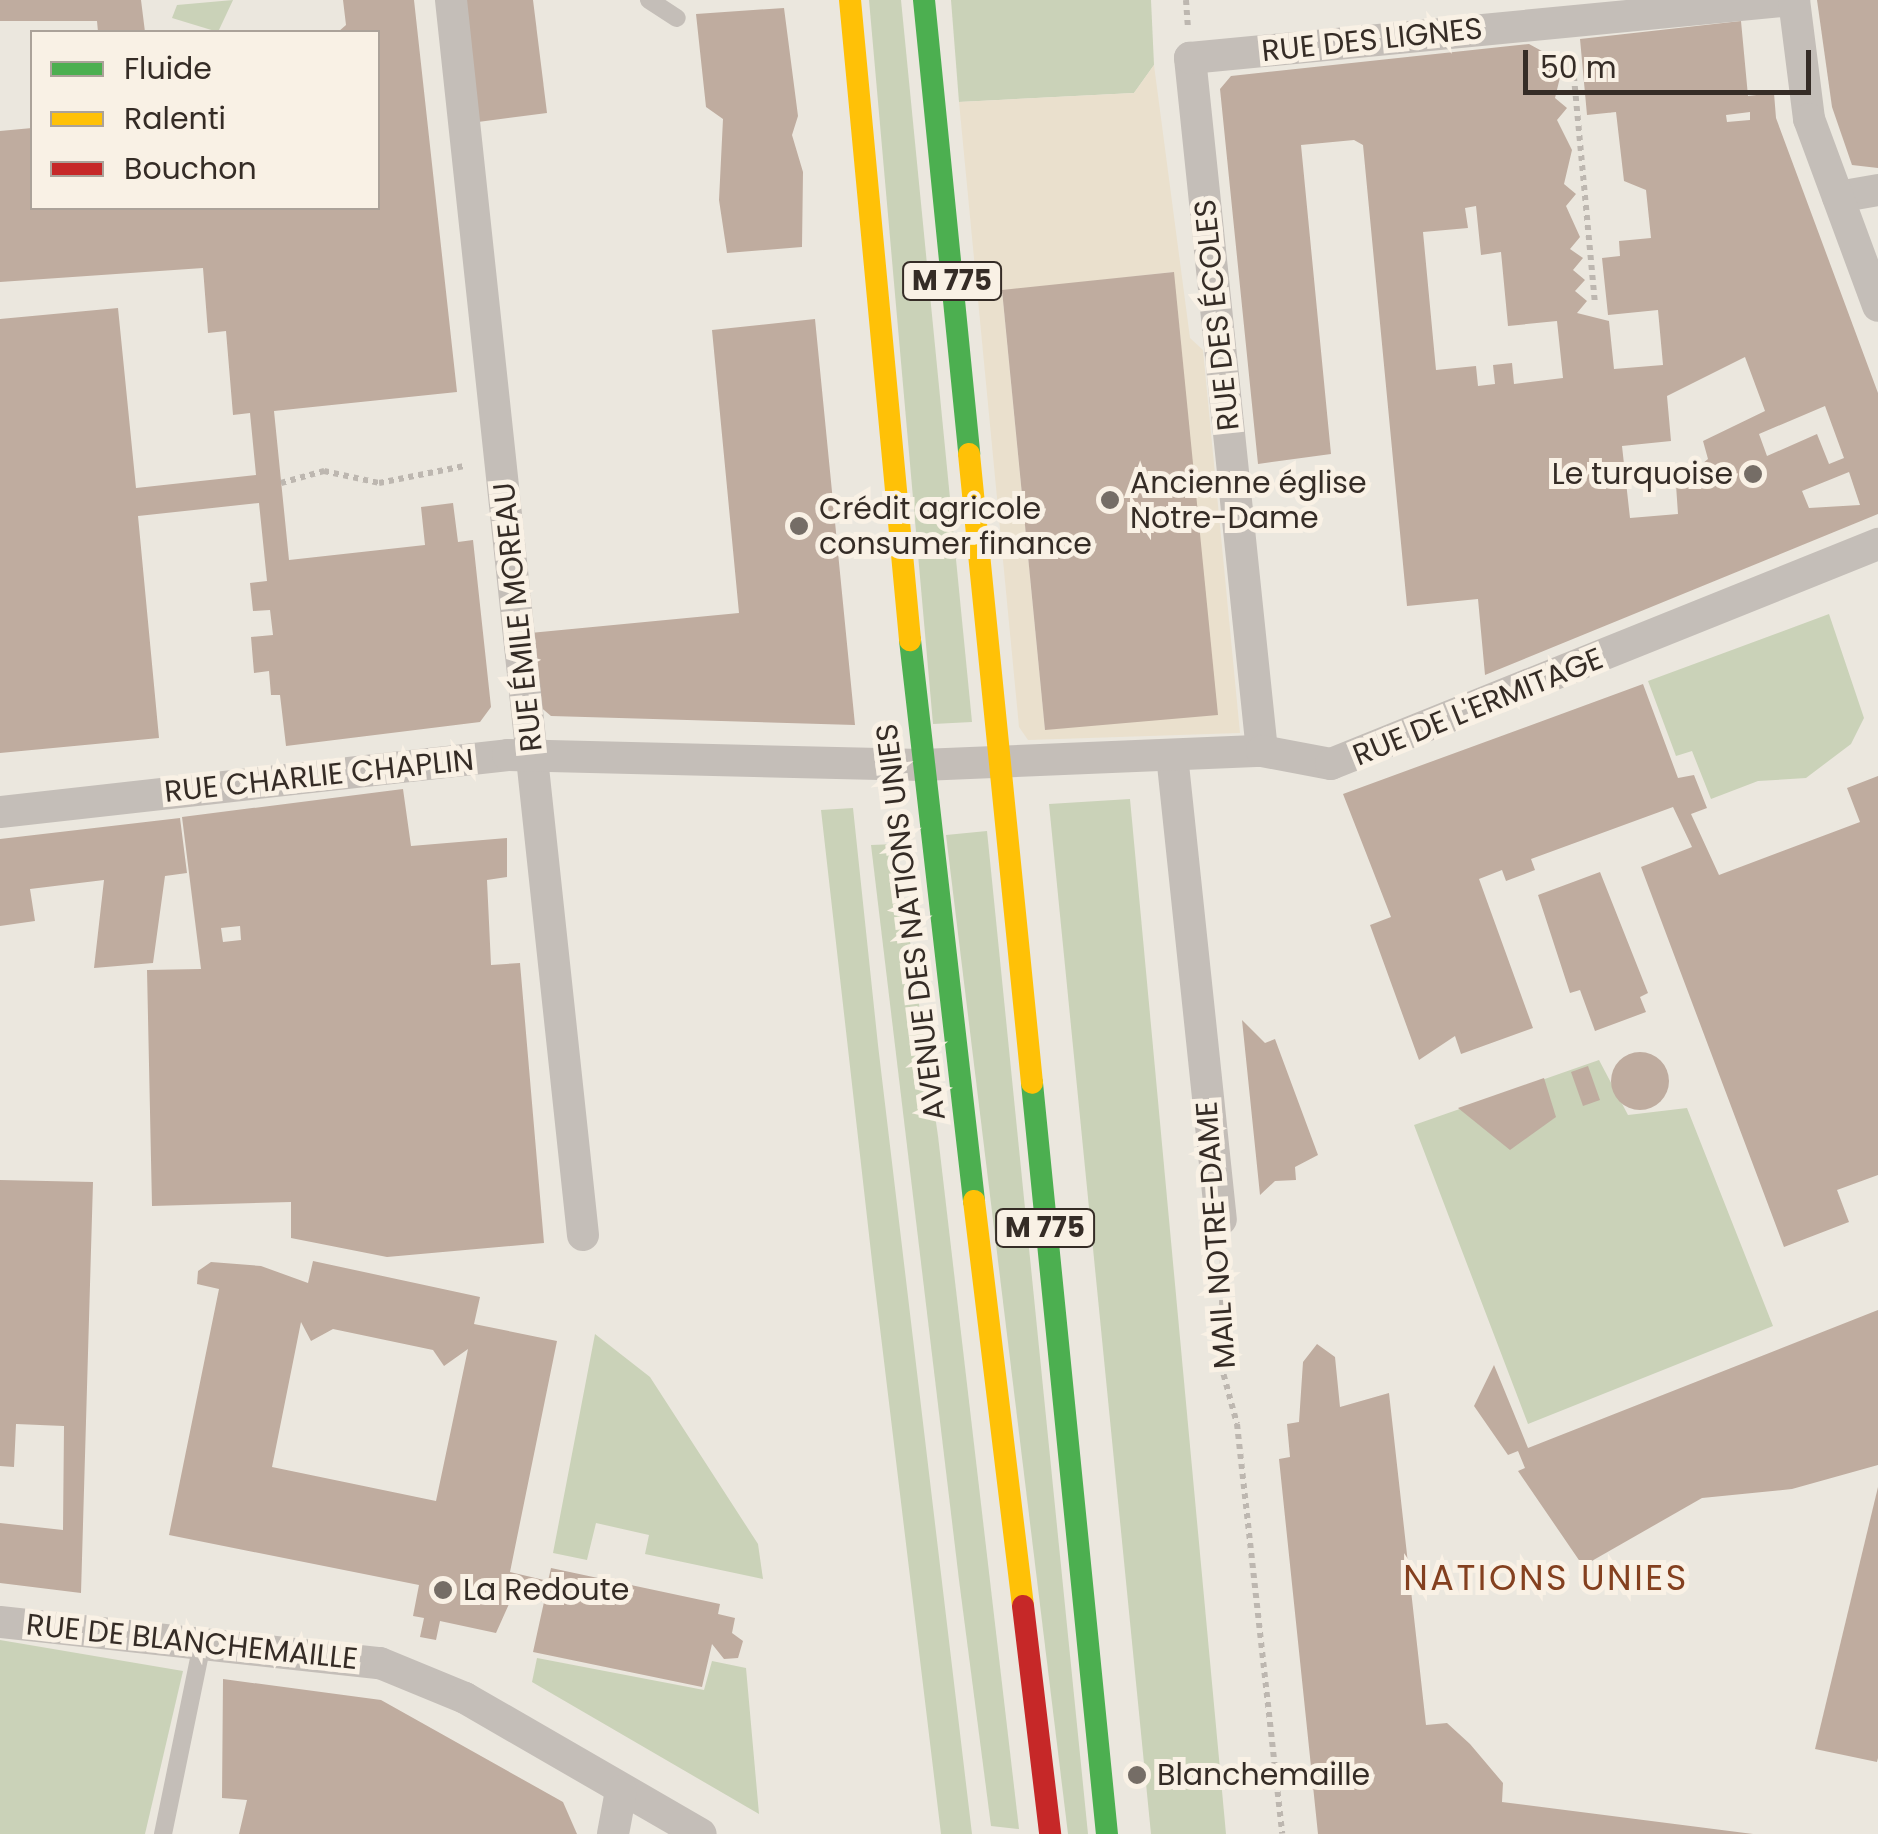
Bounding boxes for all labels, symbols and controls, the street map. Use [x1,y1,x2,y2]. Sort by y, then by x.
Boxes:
street label: RUE DES LIGNES [1260,11,1484,69]
legend [30,30,380,210]
scale bar [1528,30,1816,92]
text: 50 m [1540,46,1617,89]
text: Fluide [124,47,212,90]
text: Ralenti [124,97,226,140]
text: Bouchon [124,147,257,190]
street label: RUE DES ÉCOLES [1187,198,1247,432]
road number: M 775 [902,258,1002,304]
place label: Le turquoise [1552,456,1733,492]
marker: Le turquoise [1742,463,1764,485]
place label: Ancienne église Notre-Dame [1130,465,1367,536]
street label: RUE ÉMILE MOREAU [486,481,550,753]
marker: Ancienne église Notre-Dame [1099,489,1121,511]
place label: Crédit agricole consumer finance [819,491,1092,562]
marker: Crédit agricole consumer finance [788,515,810,537]
street label: RUE DE L'ERMITAGE [1348,640,1608,774]
street label: AVENUE DES NATIONS UNIES [869,721,953,1123]
street label: RUE CHARLIE CHAPLIN [162,742,476,810]
street label: MAIL NOTRE-DAME [1189,1100,1243,1370]
road number: M 775 [995,1205,1095,1251]
district label: NATIONS UNIES [1403,1557,1689,1599]
place label: La Redoute [463,1572,629,1608]
marker: La Redoute [432,1579,454,1601]
street label: RUE DE BLANCHEMAILLE [24,1607,360,1677]
place label: Blanchemaille [1157,1757,1370,1793]
marker: Blanchemaille [1126,1764,1148,1786]

